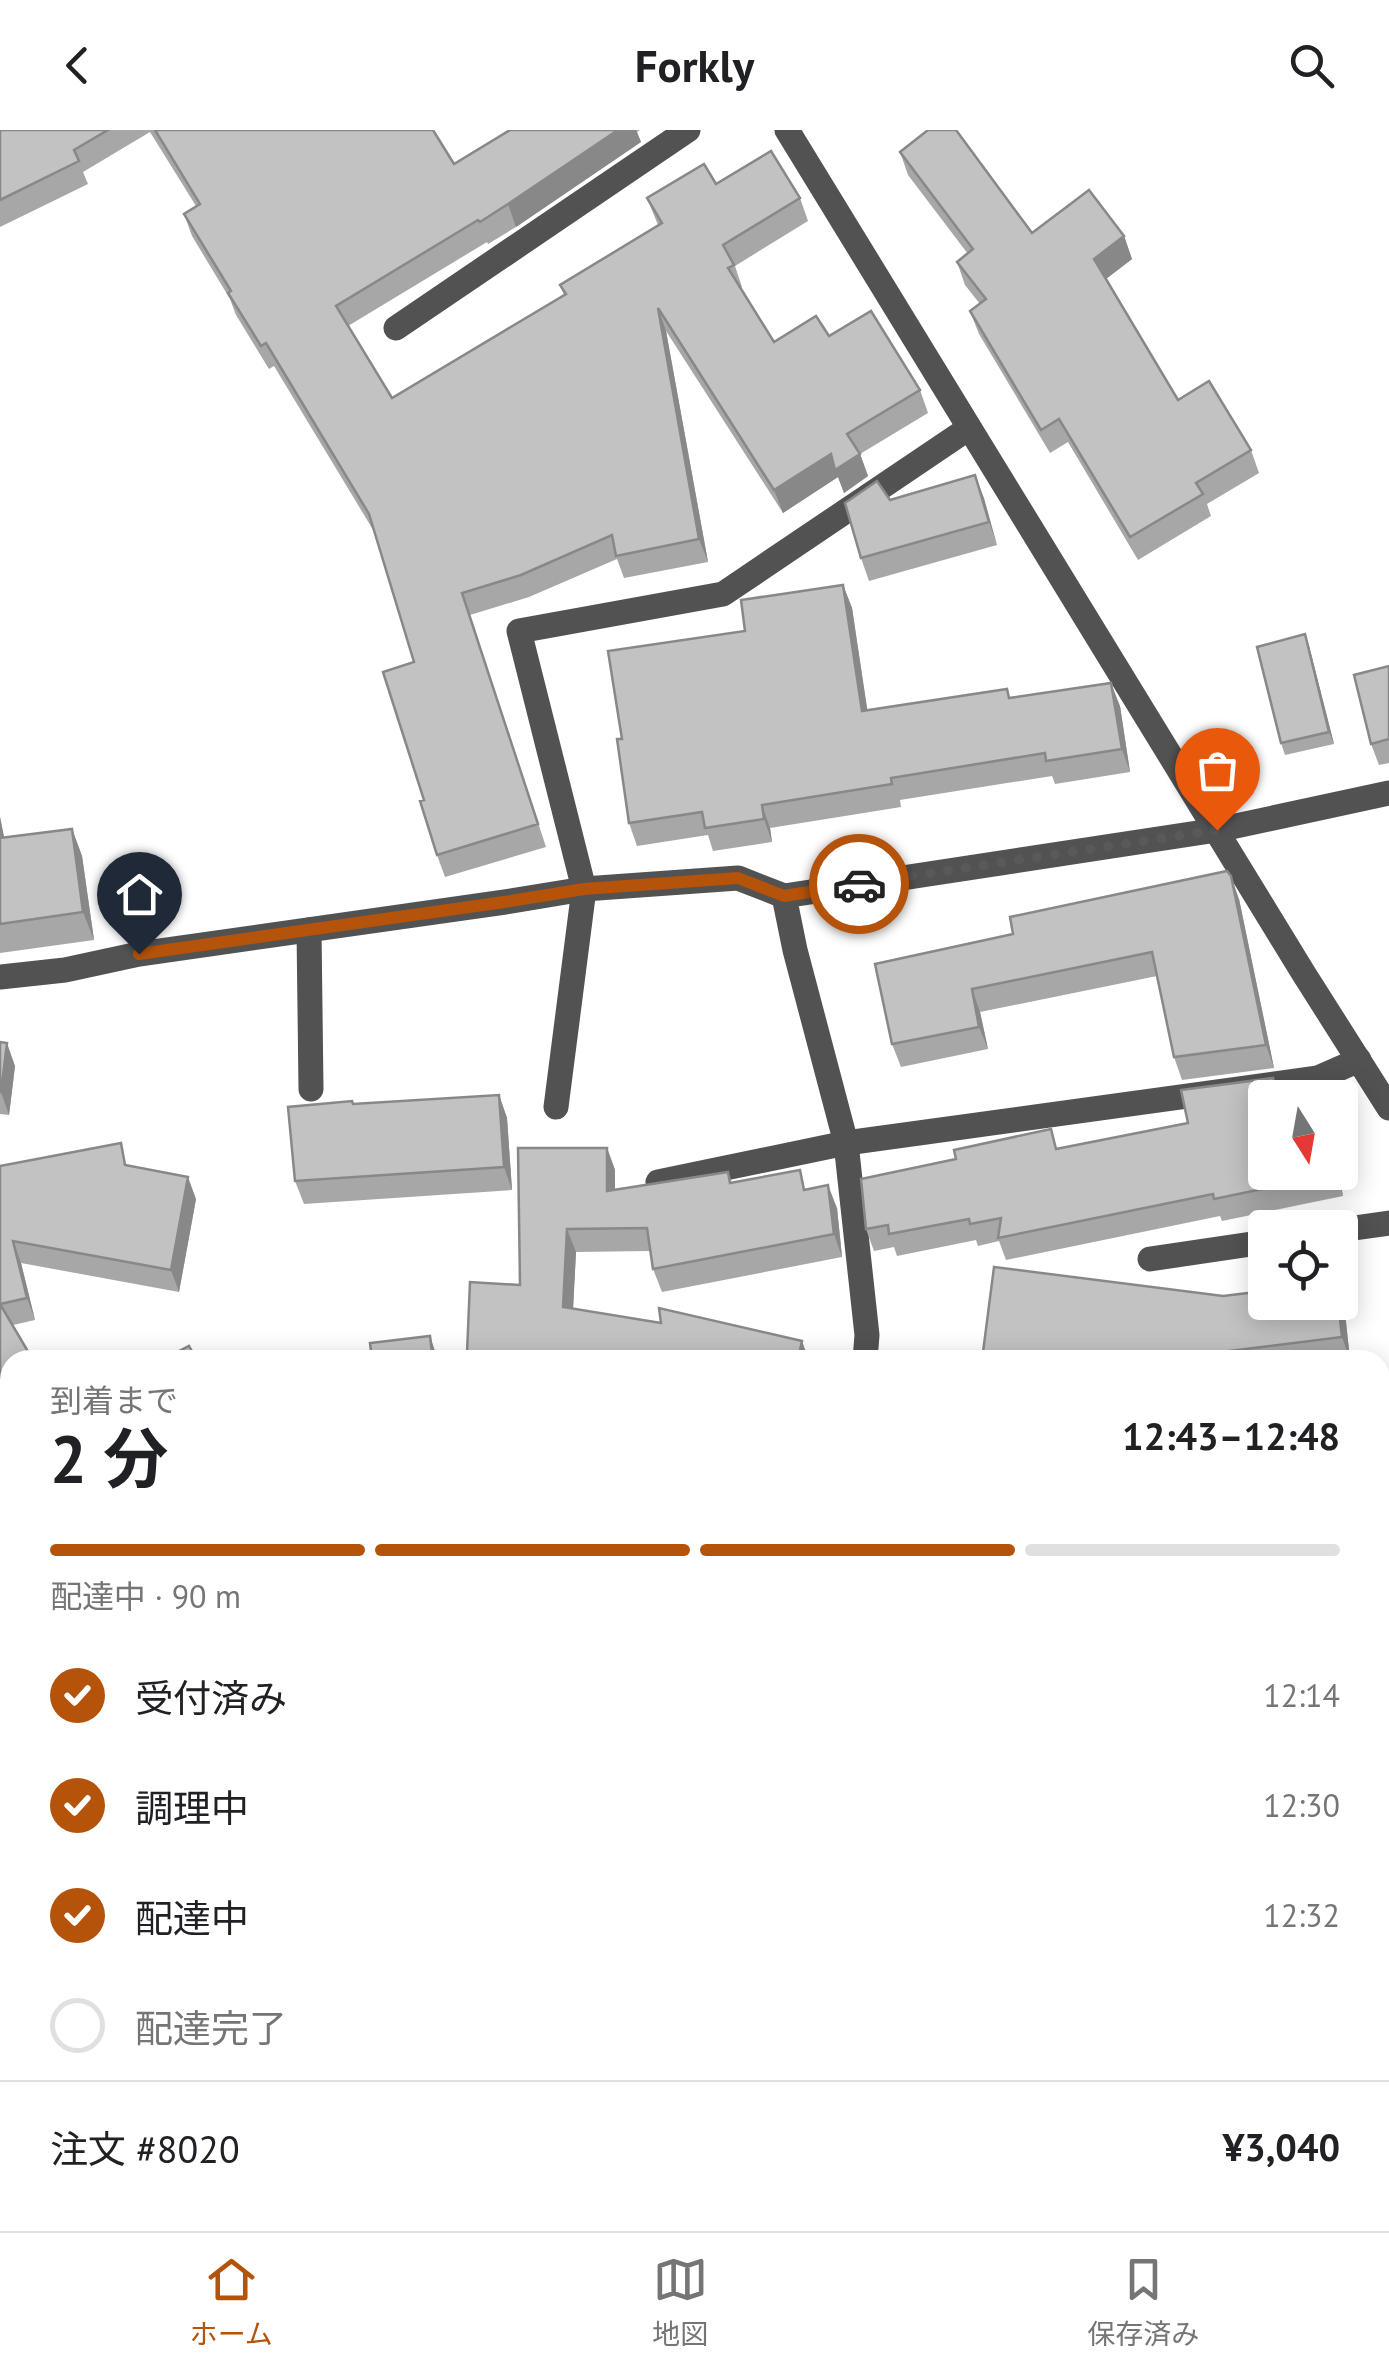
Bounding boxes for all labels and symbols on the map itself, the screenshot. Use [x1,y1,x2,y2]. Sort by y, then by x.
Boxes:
pin [1175,728,1260,831]
courier [809,834,909,934]
pin [97,852,182,955]
north arrow [1248,1080,1358,1190]

